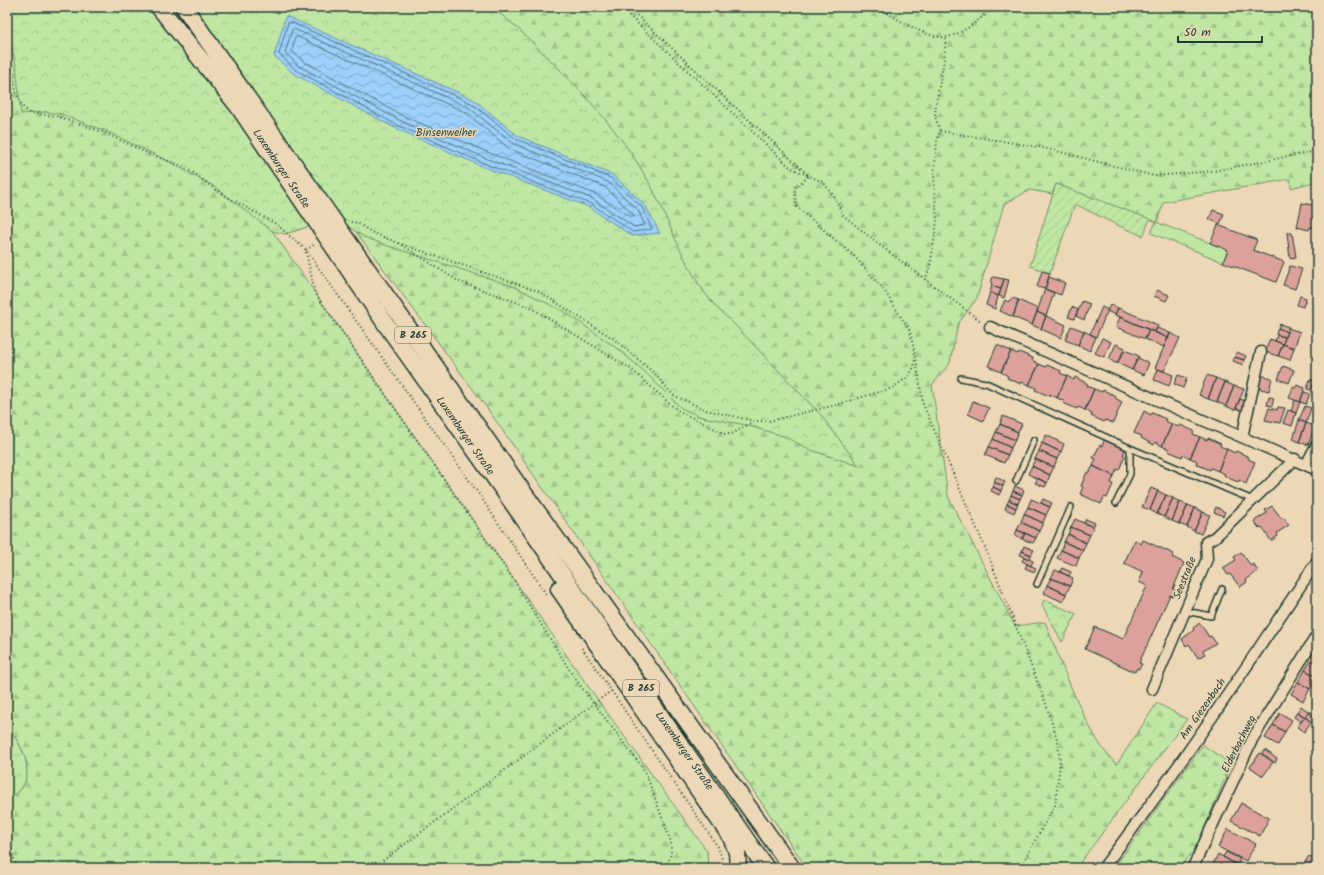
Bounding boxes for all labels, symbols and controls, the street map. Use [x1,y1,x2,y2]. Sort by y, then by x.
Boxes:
scale bar [1178,18,1262,44]
text: 50 m [1184,23,1211,42]
park label: Binsenweiher [416,124,478,142]
street label: Luxemburger Straße [248,125,314,213]
road number: B 265 [395,327,431,343]
street label: Luxemburger Straße [431,393,499,479]
street label: Seestraße [1168,554,1202,602]
street label: Am Giezenbach [1175,674,1231,743]
road number: B 265 [623,680,659,696]
street label: Luxemburger Straße [650,708,718,794]
street label: Elderbachweg [1217,712,1261,776]

